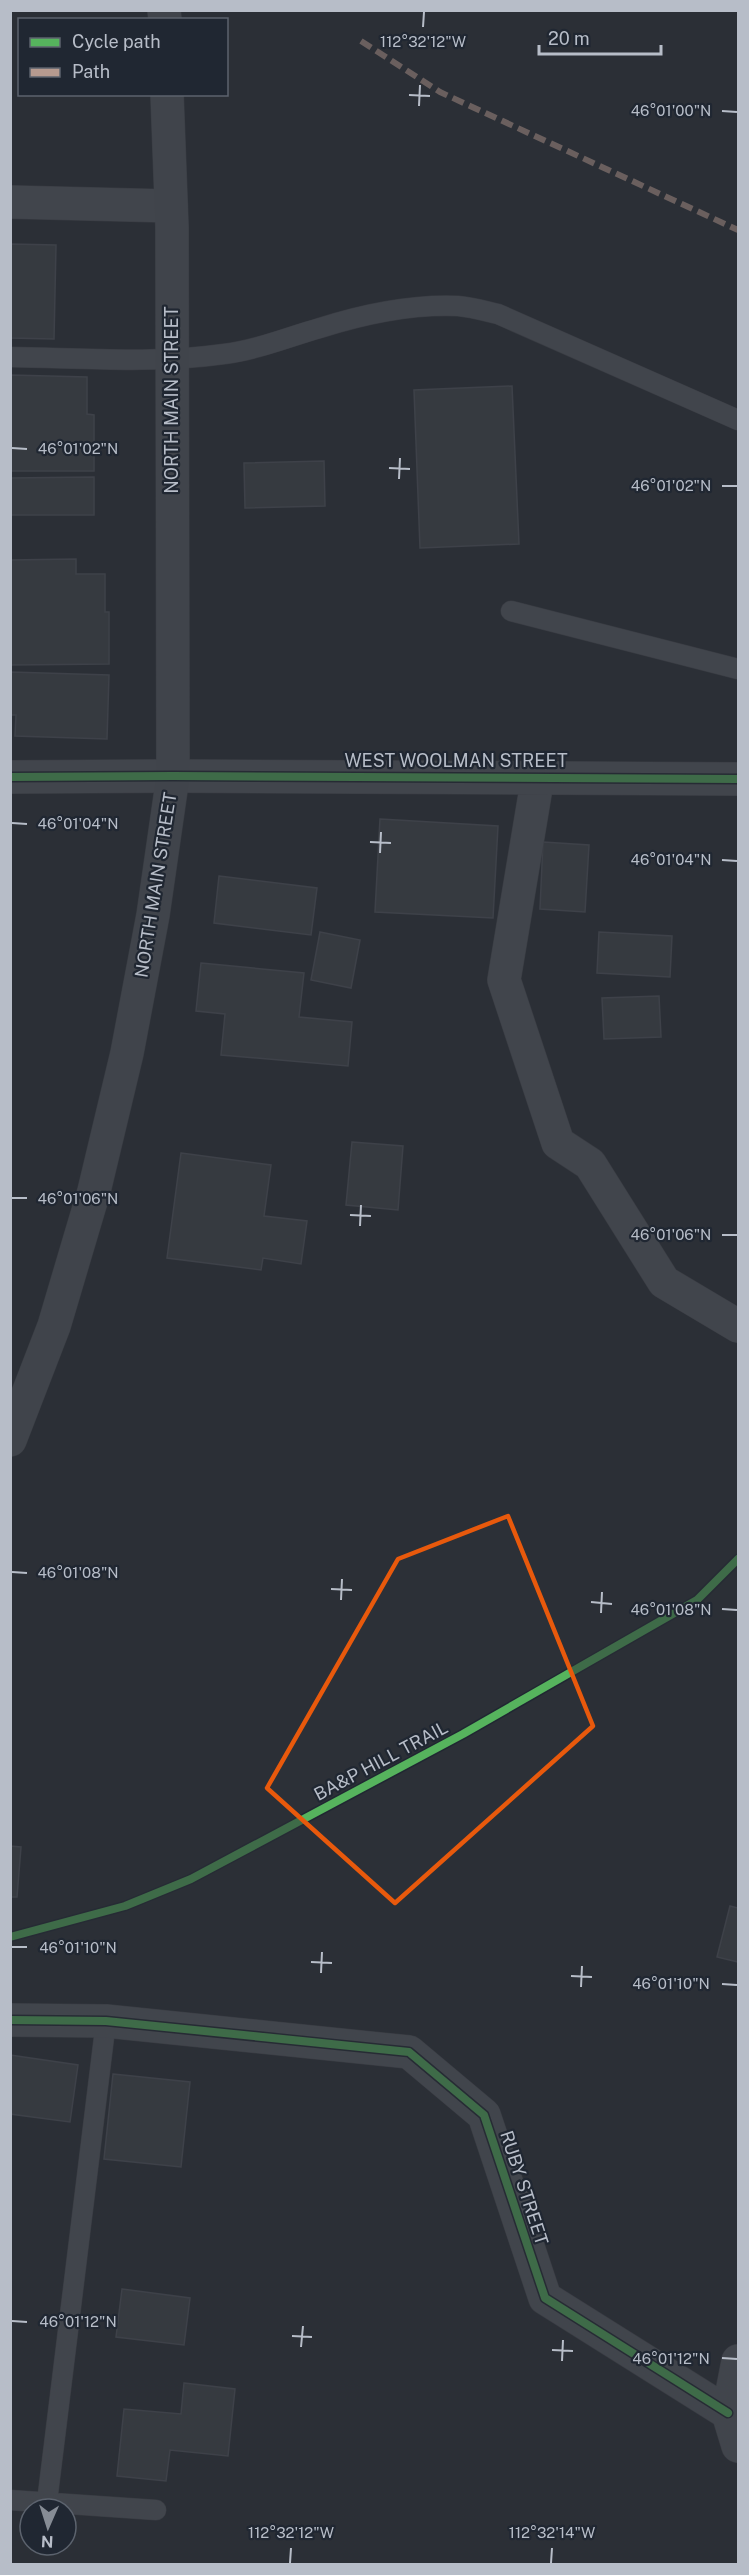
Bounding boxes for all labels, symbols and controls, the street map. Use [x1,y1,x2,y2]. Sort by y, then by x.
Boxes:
legend [18,18,228,96]
scale bar [539,18,660,56]
text: 20 m [548,28,590,49]
text: Cycle path [72,31,161,52]
text: 112°32'12"W [380,33,466,50]
text: Path [72,61,110,82]
text: 46°01'00"N [631,102,711,119]
street label: NORTH MAIN STREET [161,306,182,494]
text: 46°01'02"N [38,440,118,457]
text: 46°01'02"N [631,477,711,494]
street label: WEST WOOLMAN STREET [344,750,568,771]
street label: NORTH MAIN STREET [130,790,181,979]
text: 46°01'04"N [38,815,119,832]
text: 46°01'04"N [631,851,712,868]
text: 46°01'06"N [38,1190,118,1207]
text: 46°01'06"N [631,1226,711,1243]
text: 46°01'08"N [37,1564,119,1581]
text: 46°01'08"N [630,1601,712,1618]
street label: BA&P HILL TRAIL [310,1716,451,1805]
text: 46°01'10"N [39,1939,117,1956]
text: 46°01'10"N [632,1975,710,1992]
street label: RUBY STREET [496,2128,553,2248]
text: 46°01'12"N [39,2313,117,2330]
text: 46°01'12"N [632,2350,710,2367]
north arrow [18,2497,78,2557]
text: 112°32'12"W [248,2524,334,2541]
text: 112°32'14"W [509,2524,595,2541]
text: N [40,2532,54,2551]

